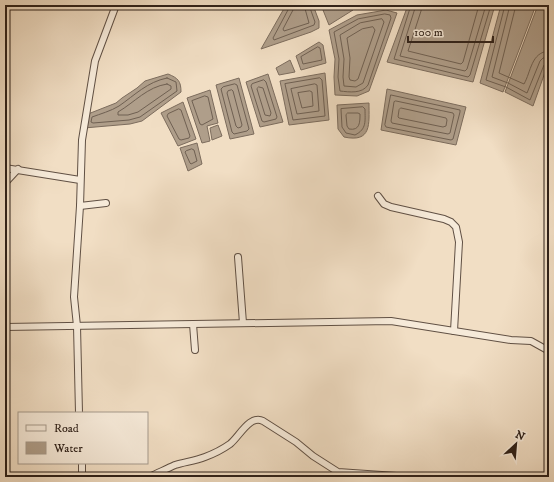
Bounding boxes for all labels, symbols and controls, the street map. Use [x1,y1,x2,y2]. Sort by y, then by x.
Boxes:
scale bar [408,18,493,44]
text: 100 m [414,25,443,40]
legend [18,412,148,464]
text: Road [54,421,79,436]
north arrow [496,424,536,464]
text: N [513,428,527,444]
text: Water [53,441,83,456]

